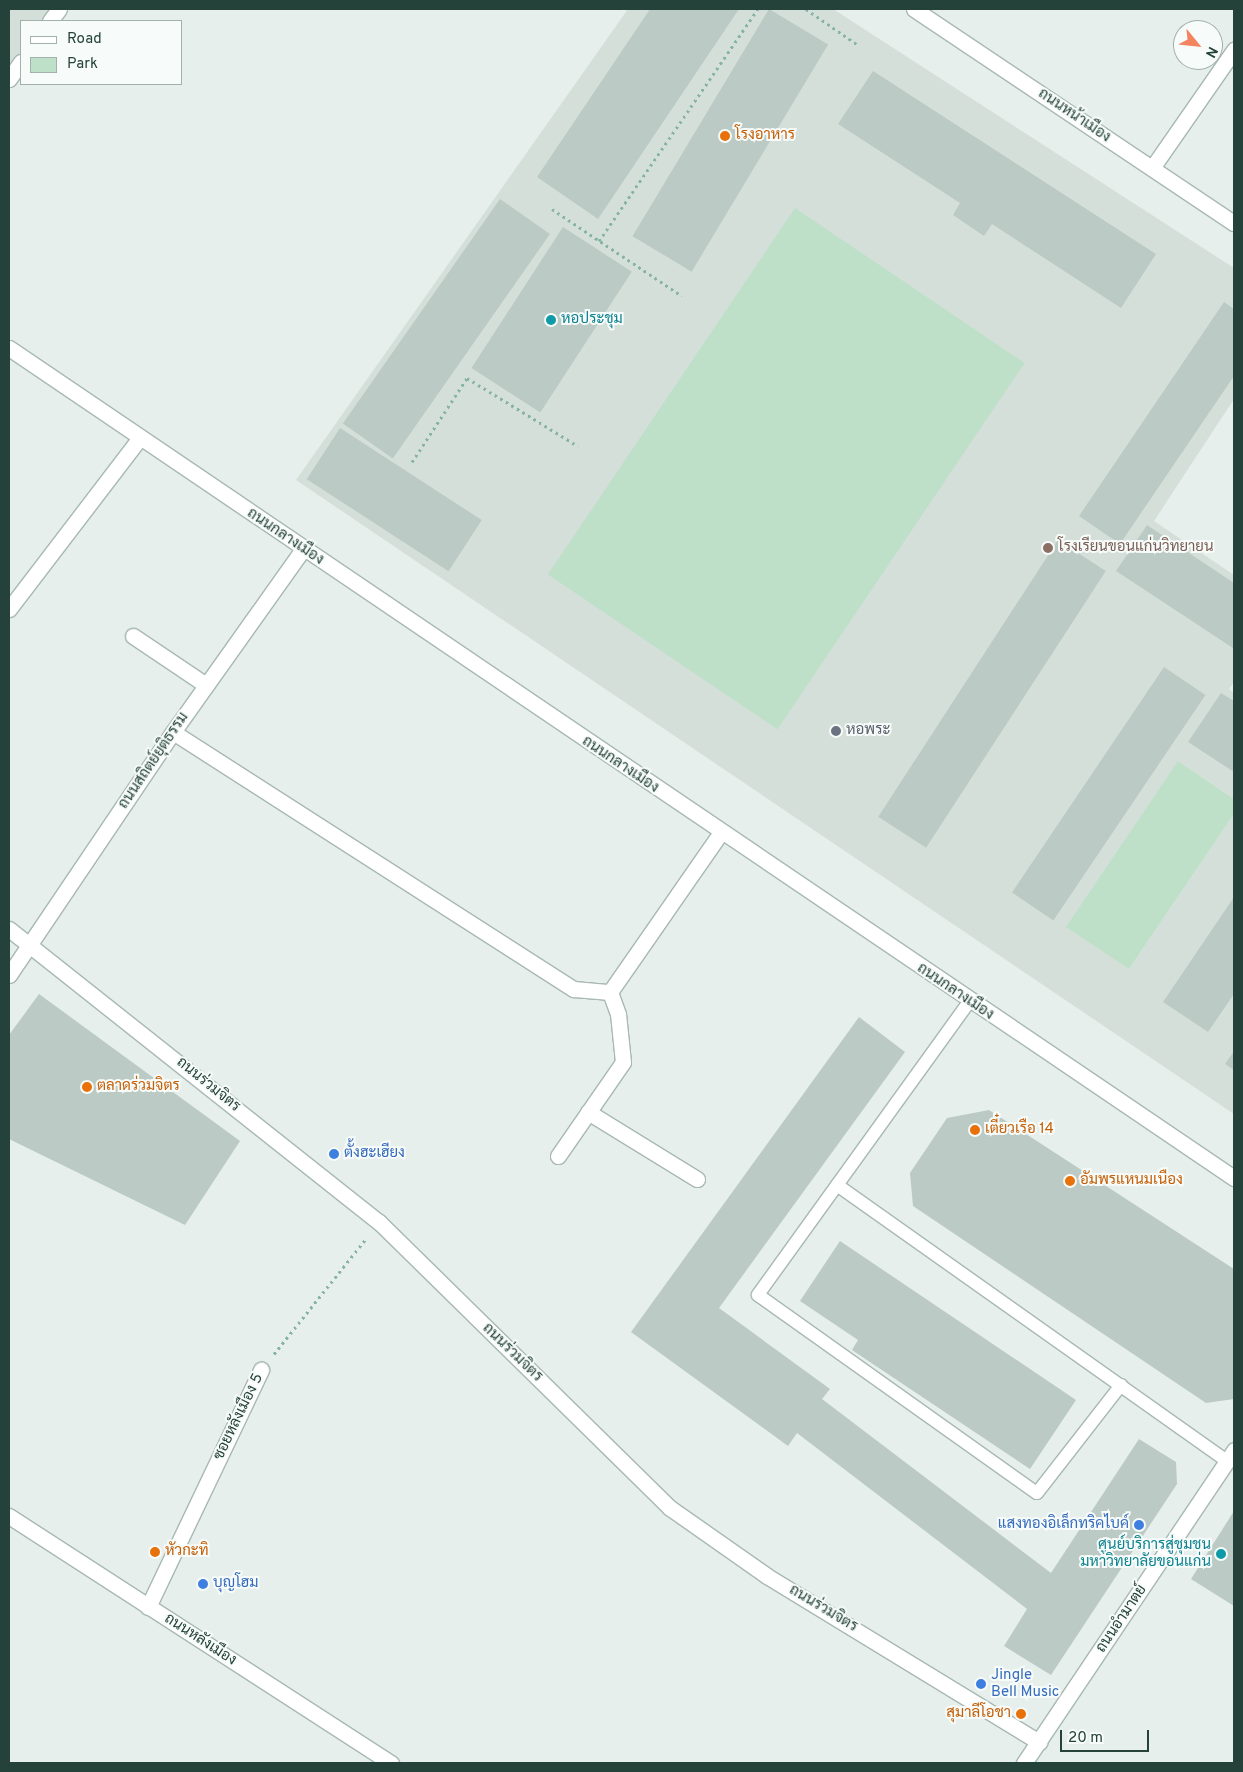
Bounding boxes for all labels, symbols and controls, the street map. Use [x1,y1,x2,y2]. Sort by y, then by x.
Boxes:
legend [20,20,182,85]
north arrow [1173,20,1223,70]
text: Road [67,30,102,49]
text: N [1201,43,1221,60]
text: Park [67,55,98,74]
street label: ถนนหน้าเมือง [1034,85,1114,147]
place label: โรงอาหาร [735,127,795,145]
marker: โรงอาหาร [719,130,731,142]
place label: หอประชุม [561,311,623,329]
marker: หอประชุม [545,314,557,326]
street label: ถนนกลางเมือง [243,505,327,569]
place label: โรงเรียนขอนแก่นวิทยายน [1058,539,1213,557]
marker: โรงเรียนขอนแก่นวิทยายน [1042,542,1054,554]
street label: ถนนสถิตย์ยุติธรรม [115,709,193,813]
place label: หอพระ [846,722,890,740]
marker: หอพระ [830,725,842,737]
street label: ถนนกลางเมือง [578,733,662,797]
street label: ถนนกลางเมือง [913,960,997,1024]
street label: ถนนร่วมจิตร [173,1054,243,1116]
place label: ตลาดร่วมจิตร [97,1078,180,1096]
marker: ตลาดร่วมจิตร [81,1081,93,1093]
place label: เตี๋ยวเรือ 14 [985,1121,1054,1139]
marker: เตี๋ยวเรือ 14 [969,1124,981,1136]
place label: ตั้งฮะเฮียง [344,1145,405,1163]
marker: ตั้งฮะเฮียง [328,1148,340,1160]
place label: อัมพรแหนมเนือง [1080,1172,1183,1190]
marker: อัมพรแหนมเนือง [1064,1175,1076,1187]
street label: ถนนร่วมจิตร [478,1320,546,1386]
street label: ซอยหลังเมือง 5 [210,1371,268,1463]
place label: แสงทองอิเล็กทริคไบค์ [998,1516,1129,1534]
marker: แสงทองอิเล็กทริคไบค์ [1133,1519,1145,1531]
place label: ศูนย์บริการสู่ชุมชน มหาวิทยาลัยขอนแก่น [1080,1536,1211,1571]
place label: หัวกะทิ [165,1543,209,1561]
marker: หัวกะทิ [149,1546,161,1558]
marker: ศูนย์บริการสู่ชุมชน มหาวิทยาลัยขอนแก่น [1215,1548,1227,1560]
place label: บุญโฮม [213,1575,258,1593]
marker: บุญโฮม [197,1578,209,1590]
street label: ถนนร่วมจิตร [786,1582,860,1636]
street label: ถนนอำมาตย์ [1093,1582,1151,1656]
street label: ถนนหลังเมือง [161,1610,239,1670]
place label: Jingle Bell Music [991,1666,1059,1701]
marker: Jingle Bell Music [975,1678,987,1690]
place label: สุมาลีโอชา [946,1705,1011,1723]
marker: สุมาลีโอชา [1015,1708,1027,1720]
scale bar [1063,1720,1152,1752]
text: 20 m [1068,1729,1103,1748]

